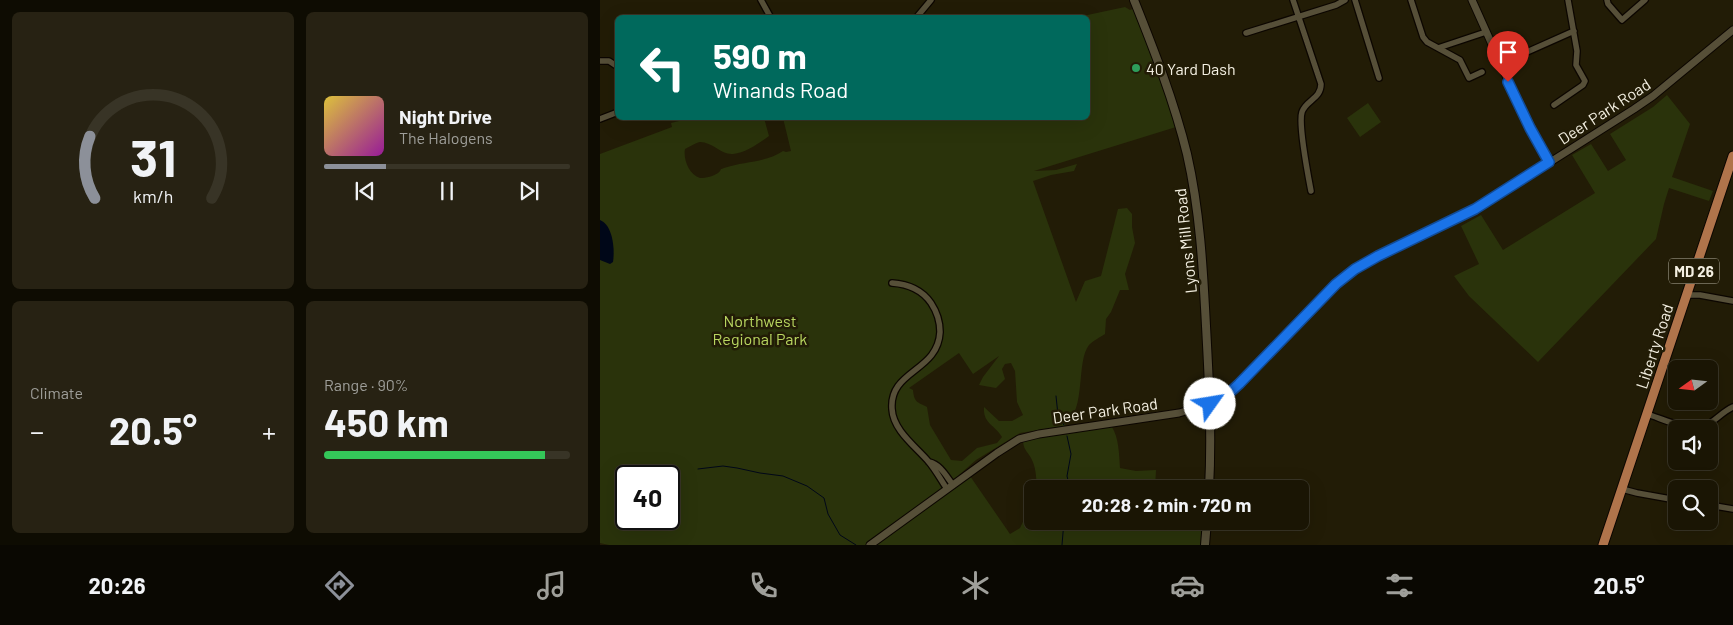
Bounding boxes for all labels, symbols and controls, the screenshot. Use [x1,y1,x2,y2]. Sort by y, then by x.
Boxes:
pin [1487,31,1529,82]
text: 590 m [713,34,807,76]
icon: left [630,35,695,100]
icon: arrive [1494,38,1522,66]
place label: 40 Yard Dash [1146,59,1236,78]
marker: 40 Yard Dash [1130,62,1142,74]
street label: Deer Park Road [1554,74,1654,148]
text: Winands Road [713,76,848,102]
text: Night Drive [399,105,492,128]
text: 31 [130,125,176,187]
text: The Halogens [399,128,493,147]
icon: previous [351,177,379,205]
icon: pause [433,177,461,205]
icon: next [515,177,543,205]
text: km/h [133,185,173,207]
street label: Lyons Mill Road [1170,187,1200,295]
road number: MD 26 [1669,258,1719,284]
street label: Liberty Road [1631,301,1677,391]
park label: Northwest Regional Park [713,311,807,348]
north arrow [1668,360,1718,410]
map controls [1668,360,1718,530]
text: Range · 90% [324,375,408,394]
position arrow [1183,377,1235,429]
text: Climate [30,383,83,402]
street label: Deer Park Road [1051,393,1159,427]
text: 450 km [324,399,449,445]
text: 20.5° [109,407,197,453]
text: − [30,414,44,448]
text: + [262,414,276,448]
button: sound [1668,420,1718,470]
speed limit sign: 40 [615,465,680,530]
button: search [1668,480,1718,530]
text: 20:28 · 2 min · 720 m [1082,493,1251,516]
icon: directions [322,568,357,603]
icon: music [534,568,569,603]
icon: phone [746,568,781,603]
icon: climate [958,568,993,603]
icon: car [1170,568,1205,603]
icon: filters [1382,568,1417,603]
text: 20:26 [88,572,145,598]
text: 20.5° [1594,572,1645,598]

